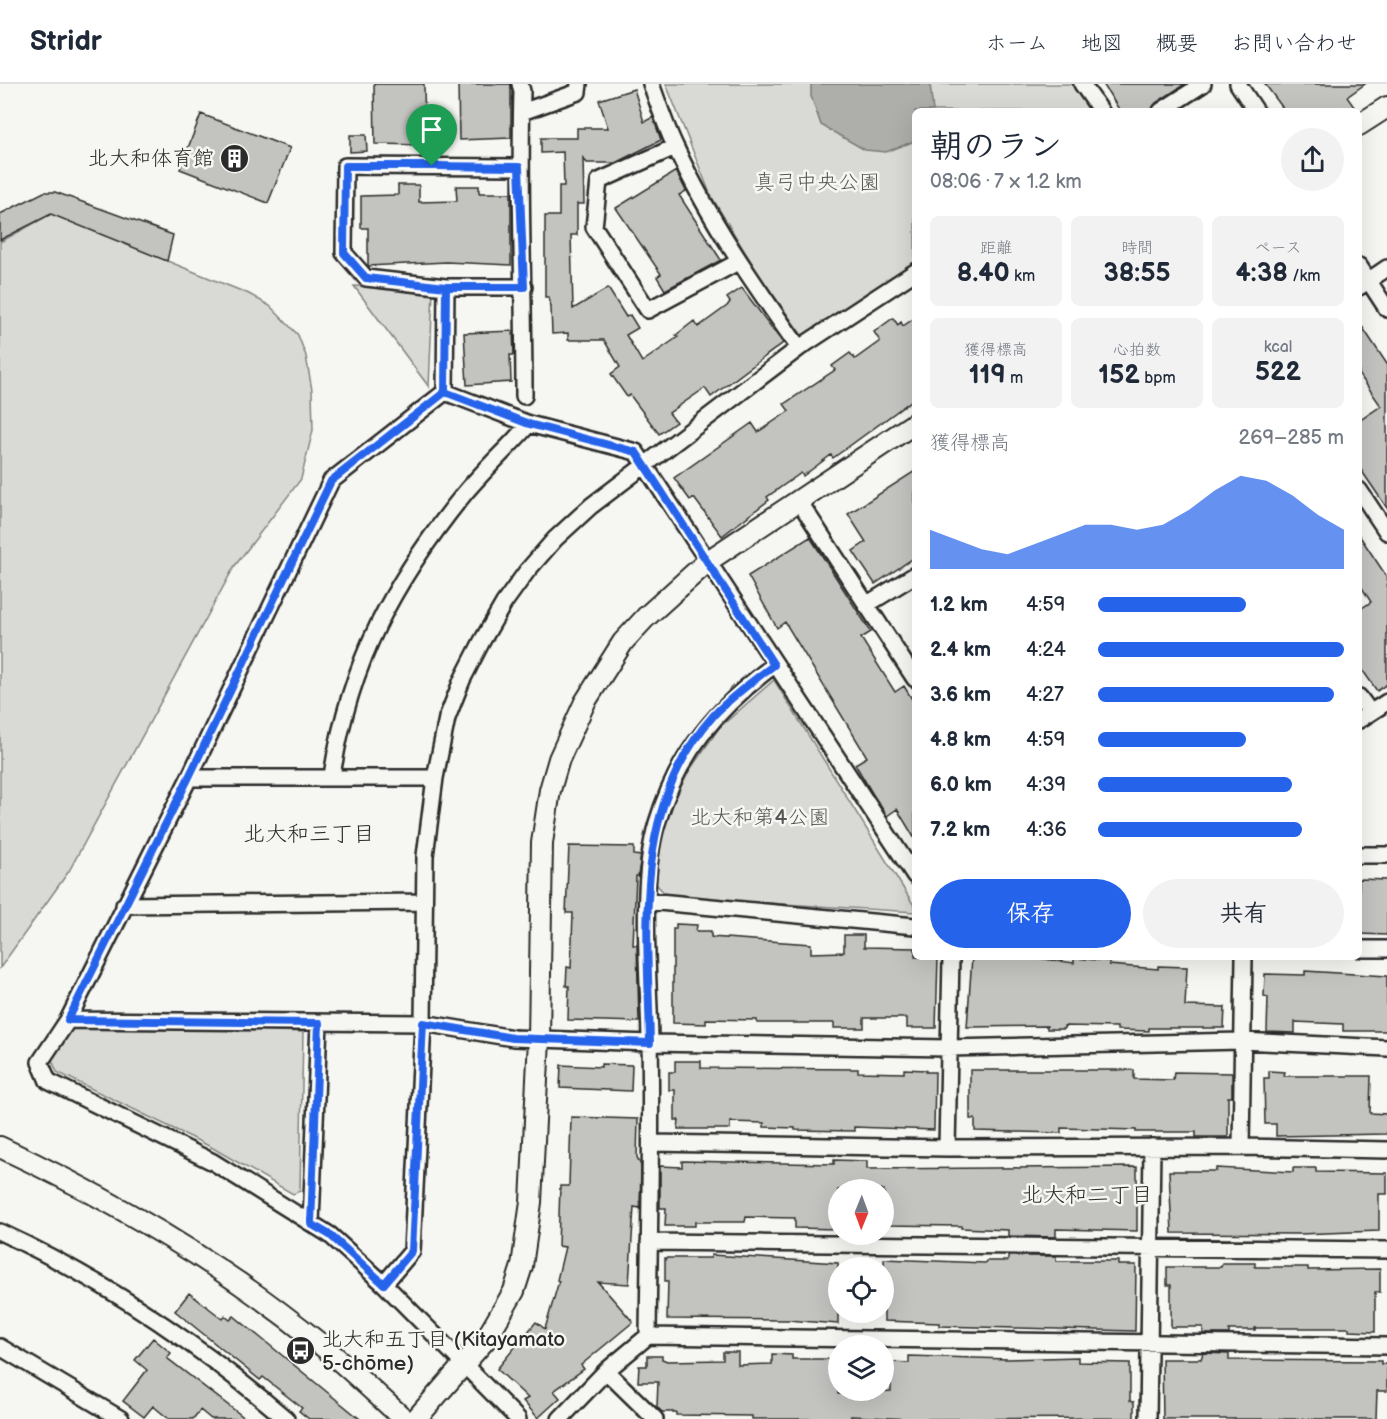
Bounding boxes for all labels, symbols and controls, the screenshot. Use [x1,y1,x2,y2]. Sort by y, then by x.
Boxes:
text: Stridr [30,25,102,58]
text: ホーム [986,31,1048,56]
text: 地図 [1081,31,1123,56]
text: 概要 [1156,31,1198,56]
text: お問い合わせ [1231,31,1357,56]
pin [406,104,457,166]
icon: arrive [415,113,448,146]
text: 朝のラン [930,127,1062,167]
button: share [1281,128,1344,191]
building icon: 北大和体育館 [219,142,251,174]
place label: 北大和体育館 [88,146,214,171]
park label: 真弓中央公園 [754,170,880,195]
text: 08:06 · 7 × 1.2 km [930,170,1082,194]
text: 距離 [980,239,1012,258]
text: 時間 [1121,239,1153,258]
text: ペース [1254,239,1302,258]
text: 8.40 [957,258,1010,289]
text: 38:55 [1103,258,1171,289]
text: 4:38 [1236,258,1288,289]
text: km [1010,267,1035,286]
text: /km [1288,267,1321,286]
text: kcal [1264,338,1292,357]
text: 獲得標高 [964,341,1028,360]
text: 心拍数 [1113,341,1161,360]
text: 522 [1255,357,1301,388]
text: 119 [969,360,1006,391]
text: 152 [1098,360,1140,391]
text: m [1006,369,1023,388]
text: bpm [1140,369,1176,388]
text: 269–285 m [1238,426,1344,450]
text: 獲得標高 [930,431,1010,455]
text: 1.2 km [930,593,988,617]
text: 4:59 [1026,593,1065,617]
text: 2.4 km [930,638,991,662]
text: 4:24 [1026,638,1066,662]
text: 3.6 km [930,683,991,707]
text: 4:27 [1026,683,1064,707]
text: 4.8 km [930,728,991,752]
text: 4:59 [1026,728,1065,752]
text: 6.0 km [930,773,992,797]
text: 4:39 [1026,773,1066,797]
park label: 北大和第4公園 [691,805,829,830]
text: 7.2 km [930,818,990,842]
text: 4:36 [1026,818,1067,842]
district label: 北大和三丁目 [243,821,375,848]
button: 保存 [930,879,1131,948]
button: 共有 [1143,879,1344,948]
north arrow [828,1179,894,1245]
map controls [828,1179,894,1401]
district label: 北大和二丁目 [1021,1182,1153,1209]
button: locate [828,1257,894,1323]
place label: 北大和五丁目 (Kitayamato 5-chōme) [322,1327,565,1376]
bus stop icon: 北大和五丁目 (Kitayamato 5-chōme) [285,1335,317,1367]
button: layers [828,1335,894,1401]

